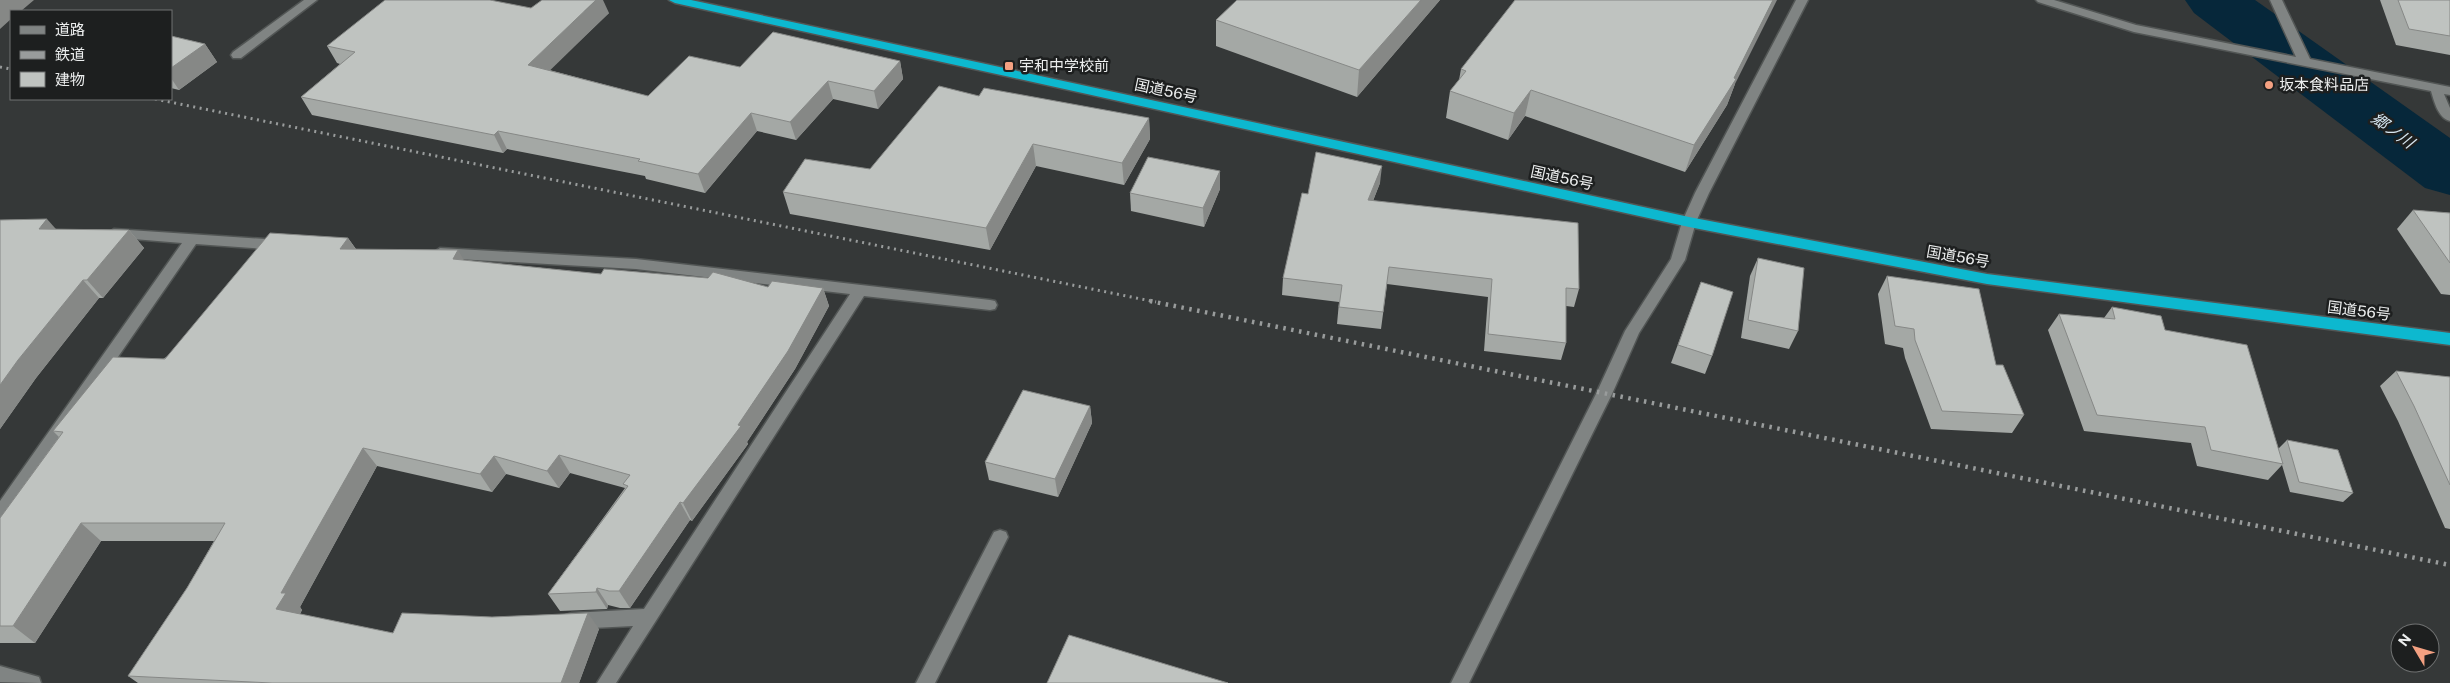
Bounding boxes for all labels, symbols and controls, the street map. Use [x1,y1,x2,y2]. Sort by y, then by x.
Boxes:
legend [10,10,172,100]
text: 道路 [55,21,85,38]
text: 鉄道 [55,46,85,63]
place label: 宇和中学校前 [1019,57,1109,74]
marker: 宇和中学校前 [1003,60,1015,72]
text: 建物 [55,71,85,88]
street label: 国道56号 [1133,76,1199,105]
place label: 坂本食料品店 [2279,76,2369,93]
marker: 坂本食料品店 [2263,79,2275,91]
water label: 郷ノ川 [2368,109,2419,153]
street label: 国道56号 [1529,163,1595,192]
street label: 国道56号 [1925,243,1991,270]
street label: 国道56号 [2326,298,2392,323]
north arrow [2390,623,2440,673]
text: N [2395,631,2414,649]

